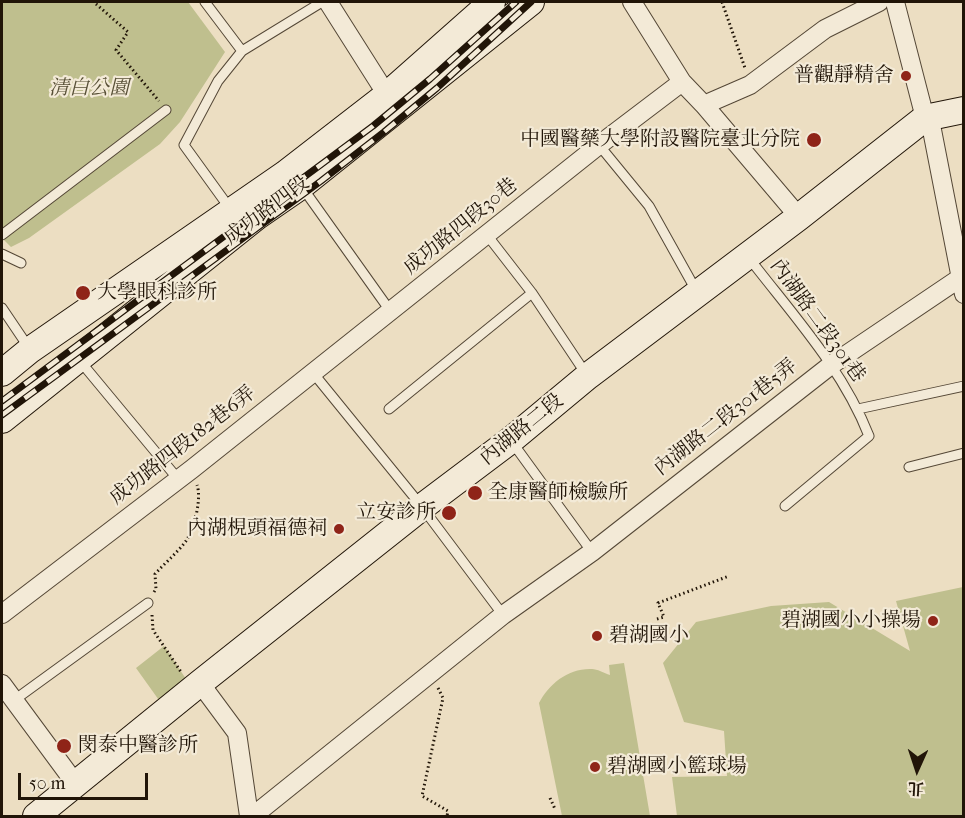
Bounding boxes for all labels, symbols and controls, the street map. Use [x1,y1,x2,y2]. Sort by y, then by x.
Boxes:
place label: 普觀靜精舍 [794,64,894,88]
marker: 普觀靜精舍 [899,69,913,83]
park label: 清白公園 [49,77,129,101]
place label: 中國醫藥大學附設醫院臺北分院 [520,128,800,152]
marker: 中國醫藥大學附設醫院臺北分院 [805,131,823,149]
street label: 成功路四段 [220,171,314,251]
street label: 成功路四段30巷 [399,174,523,280]
street label: 內湖路二段301巷 [764,255,870,387]
place label: 大學眼科診所 [97,281,217,305]
marker: 大學眼科診所 [74,284,92,302]
street label: 內湖路二段301巷5弄 [650,355,802,481]
street label: 成功路四段182巷6弄 [105,382,261,510]
street label: 內湖路二段 [476,389,568,471]
place label: 全康醫師檢驗所 [488,481,628,505]
marker: 全康醫師檢驗所 [466,484,484,502]
place label: 立安診所 [356,501,436,525]
marker: 立安診所 [440,504,458,522]
place label: 內湖梘頭福德祠 [187,517,327,541]
marker: 內湖梘頭福德祠 [332,522,346,536]
place label: 碧湖國小小操場 [781,609,921,633]
marker: 碧湖國小小操場 [926,614,940,628]
place label: 碧湖國小 [609,624,689,648]
marker: 碧湖國小 [590,629,604,643]
place label: 閔泰中醫診所 [78,734,198,758]
marker: 閔泰中醫診所 [55,737,73,755]
north arrow [887,740,947,800]
place label: 碧湖國小籃球場 [607,755,747,779]
marker: 碧湖國小籃球場 [588,760,602,774]
scale bar [21,761,152,799]
text: 50 m [29,773,65,794]
text: 北 [908,779,925,798]

